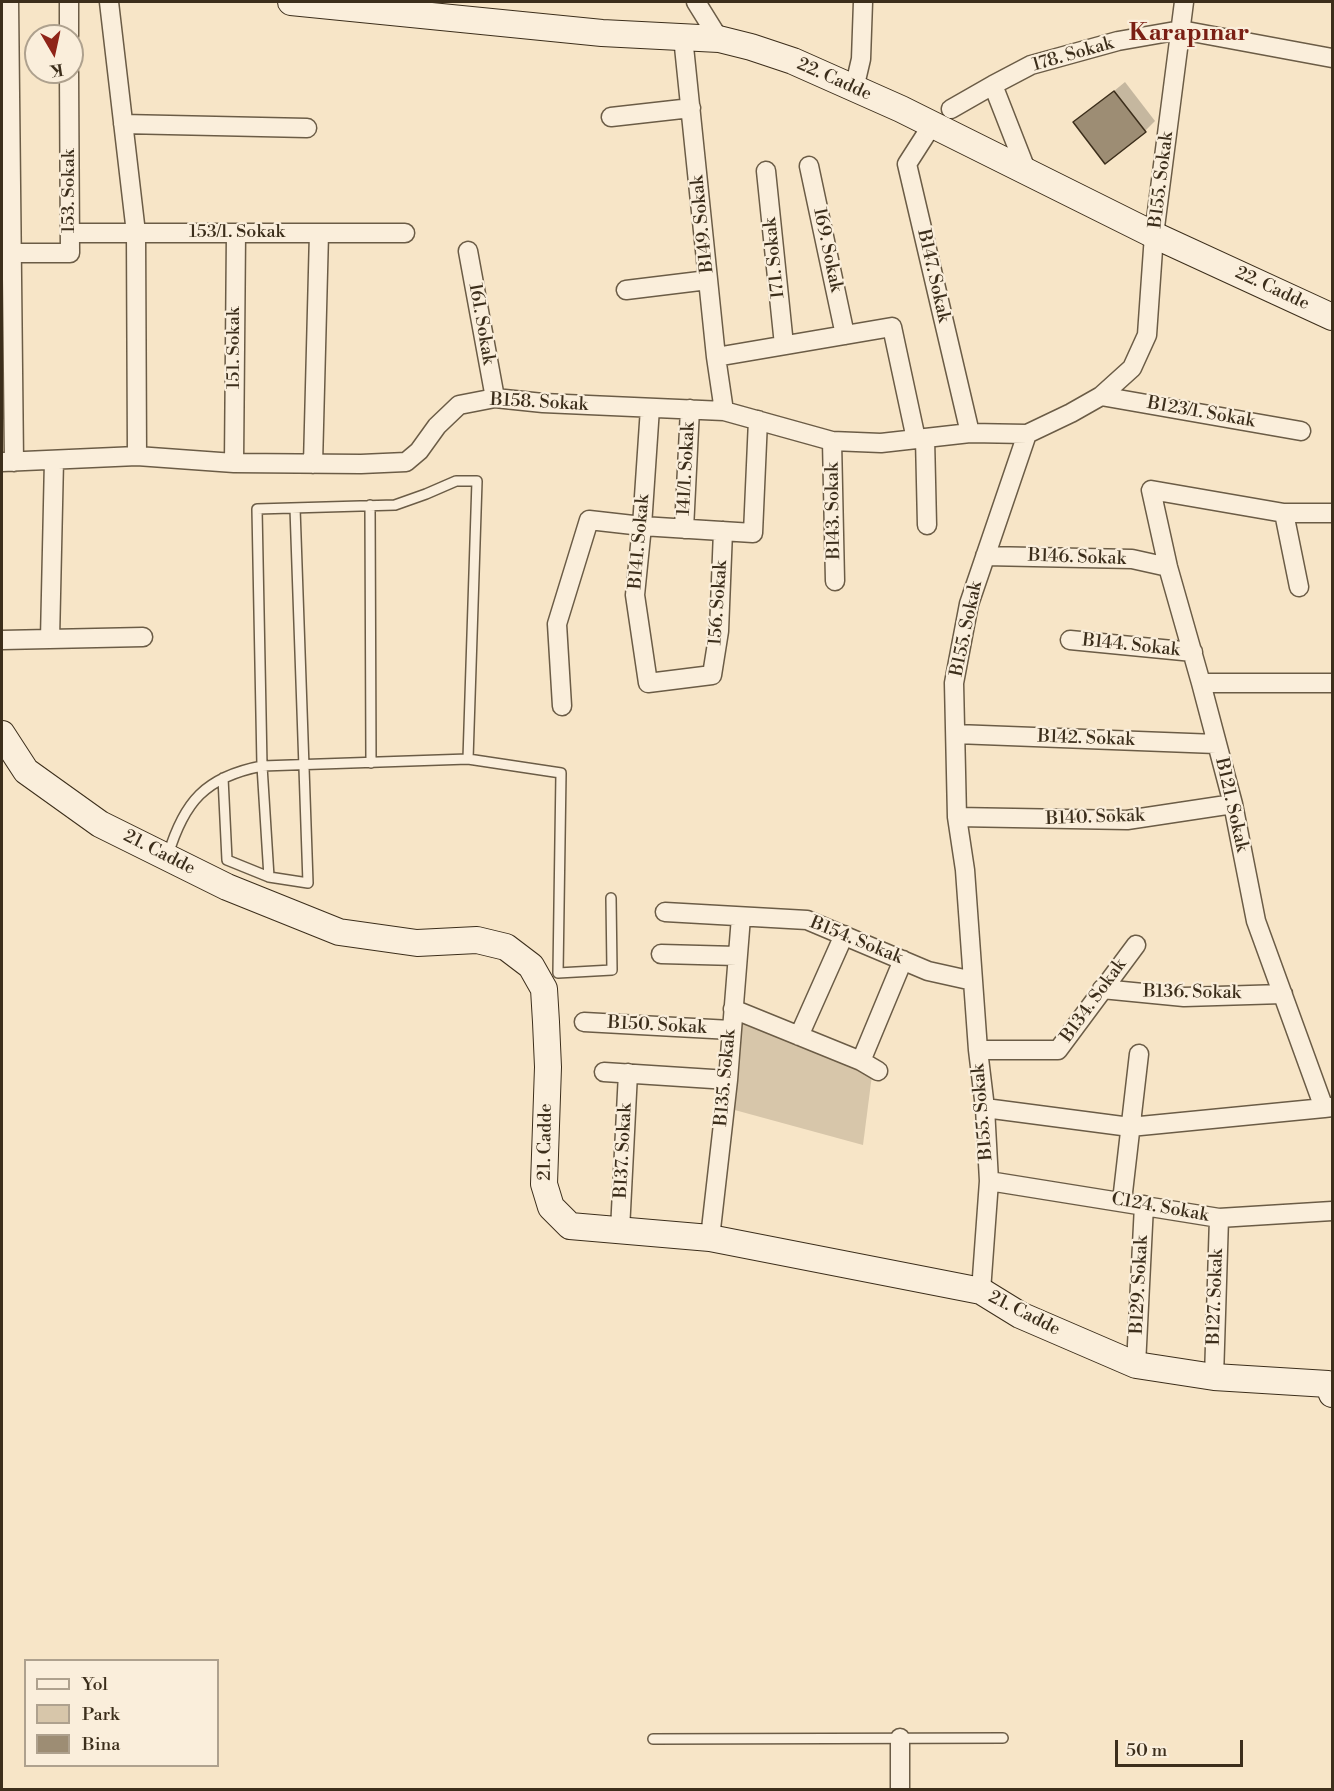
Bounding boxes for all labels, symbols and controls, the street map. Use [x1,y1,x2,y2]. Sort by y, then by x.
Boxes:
district label: Karapınar [1129,20,1249,48]
north arrow [24,24,84,84]
street label: 178. Sokak [1030,33,1116,77]
street label: 22. Cadde [793,54,875,106]
text: K [49,59,64,81]
street label: B155. Sokak [1145,131,1179,229]
street label: 153. Sokak [59,149,81,233]
street label: B149. Sokak [687,174,719,274]
street label: 169. Sokak [808,206,846,294]
street label: 171. Sokak [760,216,790,300]
street label: 153/1. Sokak [189,222,285,244]
street label: B147. Sokak [912,227,954,325]
street label: 22. Cadde [1231,262,1313,316]
street label: 161. Sokak [463,282,499,366]
street label: 151. Sokak [224,307,246,389]
street label: B158. Sokak [489,390,589,416]
street label: B123/1. Sokak [1145,393,1257,433]
street label: 141/1. Sokak [674,422,700,516]
street label: B143. Sokak [822,462,846,560]
street label: B141. Sokak [625,494,655,590]
street label: B146. Sokak [1028,545,1126,571]
street label: 156. Sokak [705,560,733,646]
street label: B155. Sokak [946,579,988,679]
street label: B144. Sokak [1081,630,1181,662]
street label: B142. Sokak [1037,727,1135,751]
street label: B121. Sokak [1210,756,1252,854]
street label: B140. Sokak [1045,805,1145,831]
street label: 21. Cadde [120,826,198,880]
street label: B154. Sokak [806,913,906,969]
street label: B134. Sokak [1056,955,1132,1047]
street label: B136. Sokak [1143,981,1241,1005]
street label: B150. Sokak [607,1013,707,1039]
street label: B135. Sokak [711,1029,741,1127]
street label: B155. Sokak [968,1063,998,1161]
street label: 21. Cadde [535,1103,557,1181]
street label: B137. Sokak [611,1103,637,1199]
street label: C124. Sokak [1110,1189,1210,1227]
street label: B129. Sokak [1127,1235,1153,1335]
street label: B127. Sokak [1204,1249,1228,1345]
street label: 21. Cadde [985,1287,1063,1341]
legend [24,1659,219,1767]
text: Yol [82,1673,108,1696]
text: Park [82,1703,119,1726]
scale bar [1118,1728,1246,1766]
text: Bina [82,1733,120,1756]
text: 50 m [1126,1739,1167,1762]

